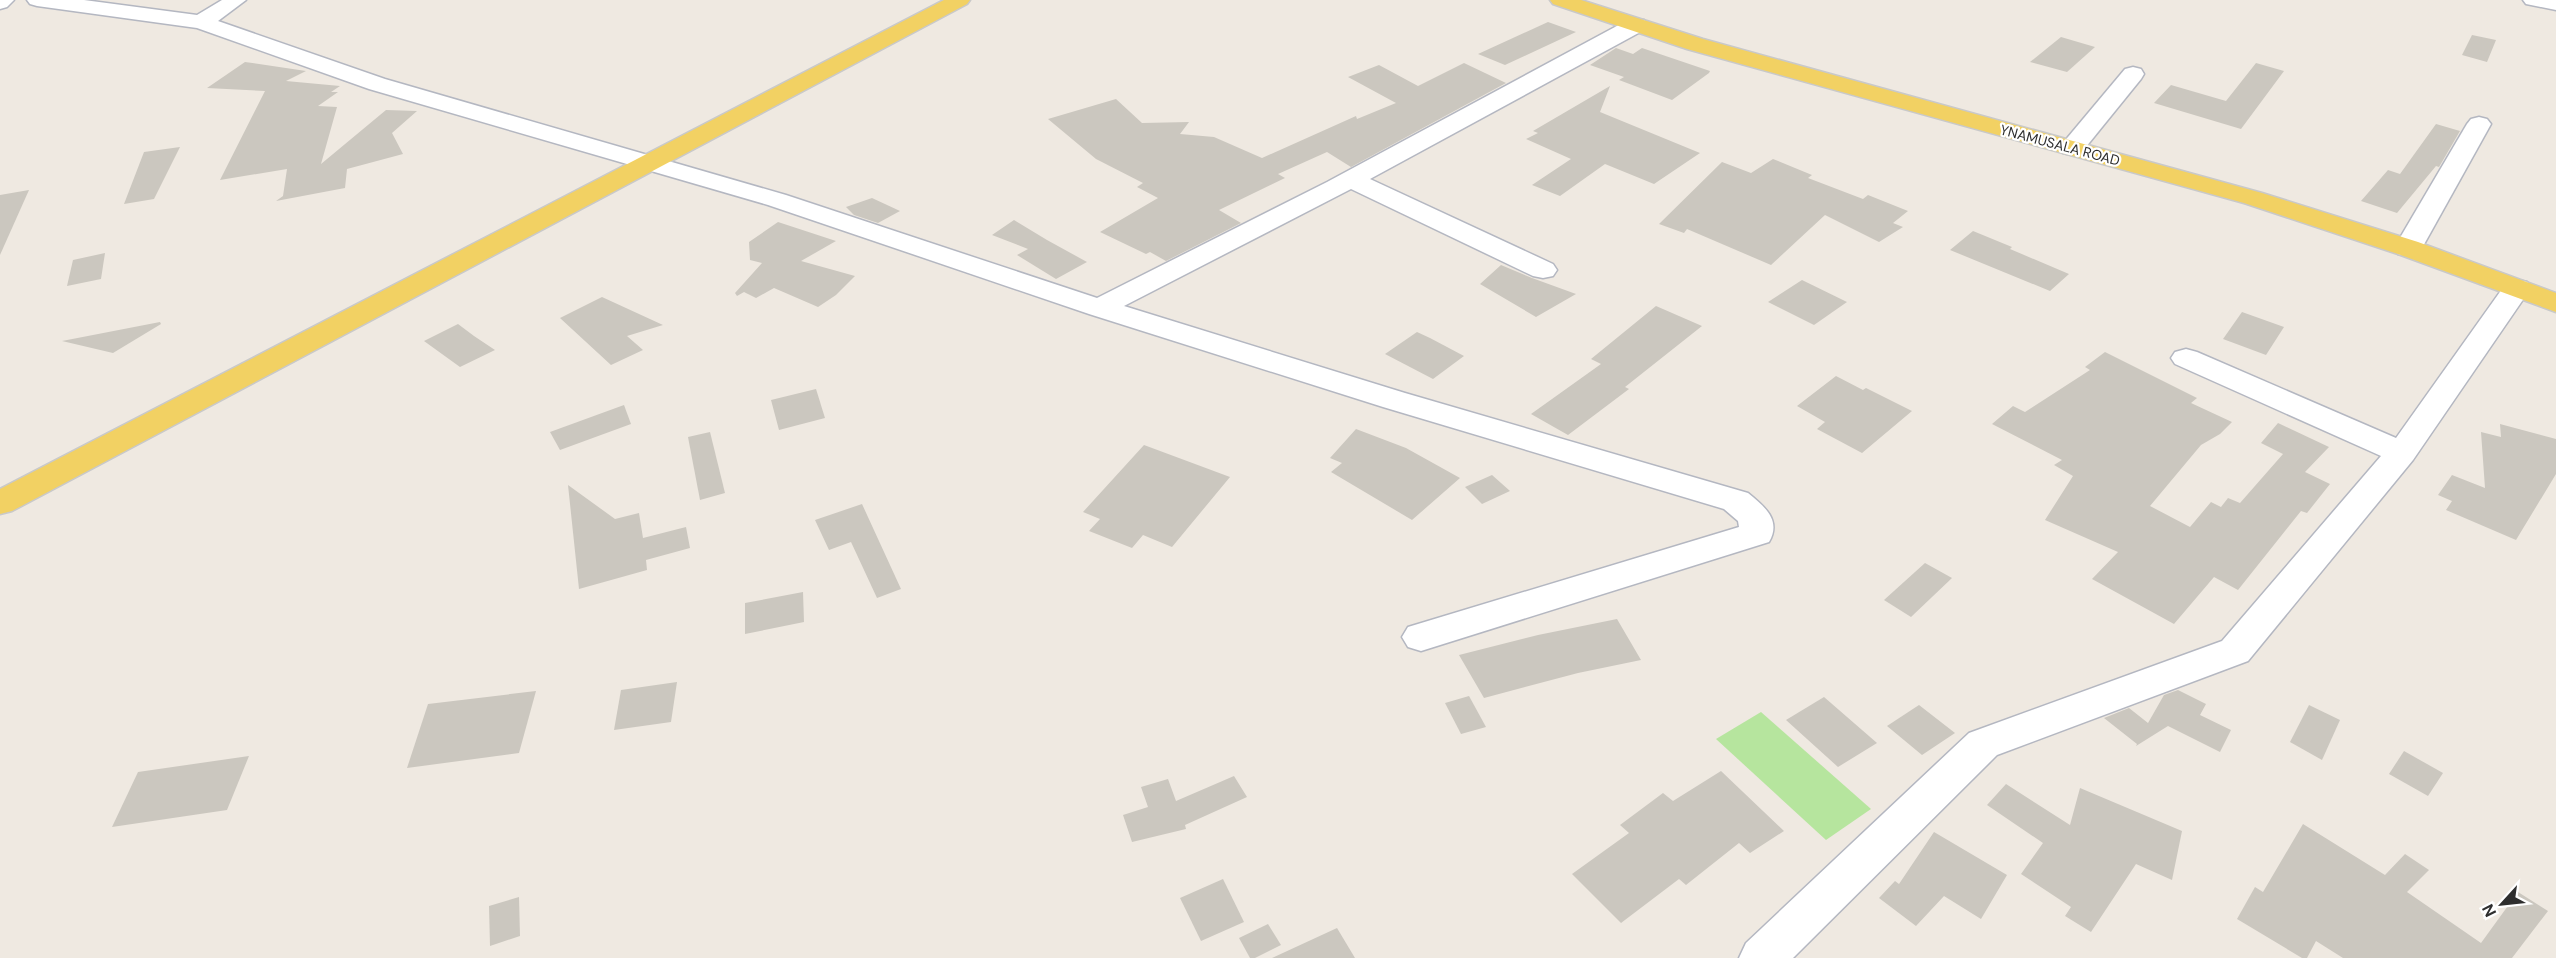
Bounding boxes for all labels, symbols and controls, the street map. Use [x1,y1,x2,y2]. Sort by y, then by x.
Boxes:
street label: YNAMUSALA ROAD [1998,120,2122,170]
north arrow [2472,874,2532,934]
text: N [2477,901,2501,921]

